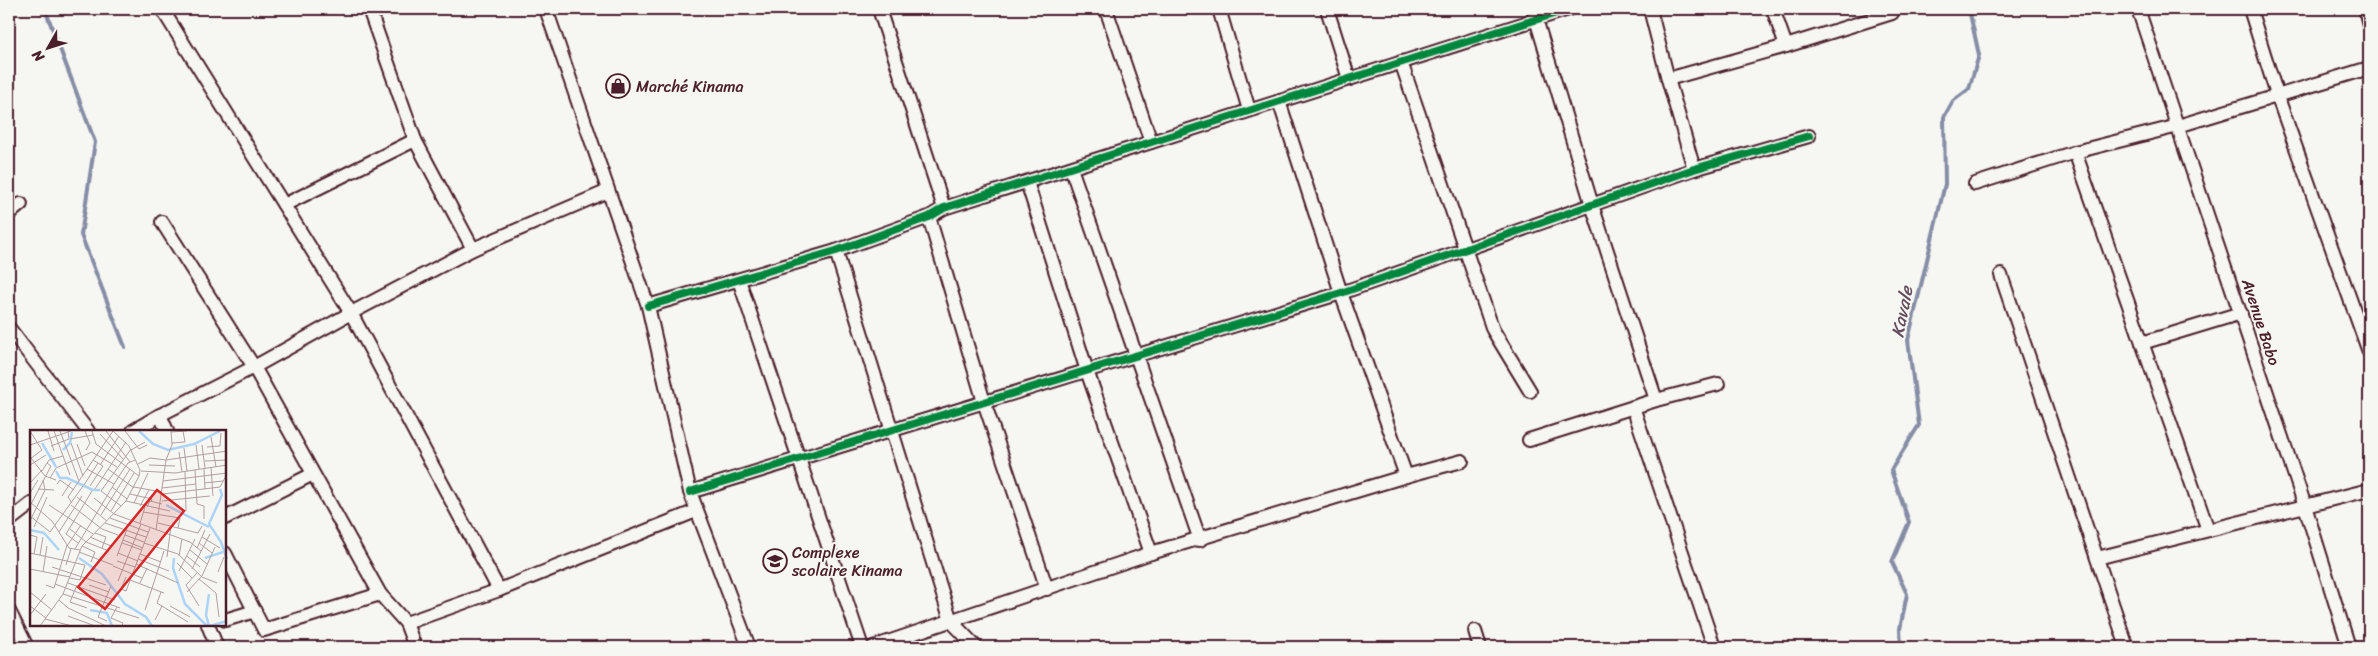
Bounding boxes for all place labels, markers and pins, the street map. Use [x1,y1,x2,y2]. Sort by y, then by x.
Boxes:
place label: Marché Kinama [636,72,744,101]
shop icon: Marché Kinama [605,73,631,99]
place label: Complexe scolaire Kinama [791,538,903,585]
school or university icon: Complexe scolaire Kinama [762,548,788,574]

